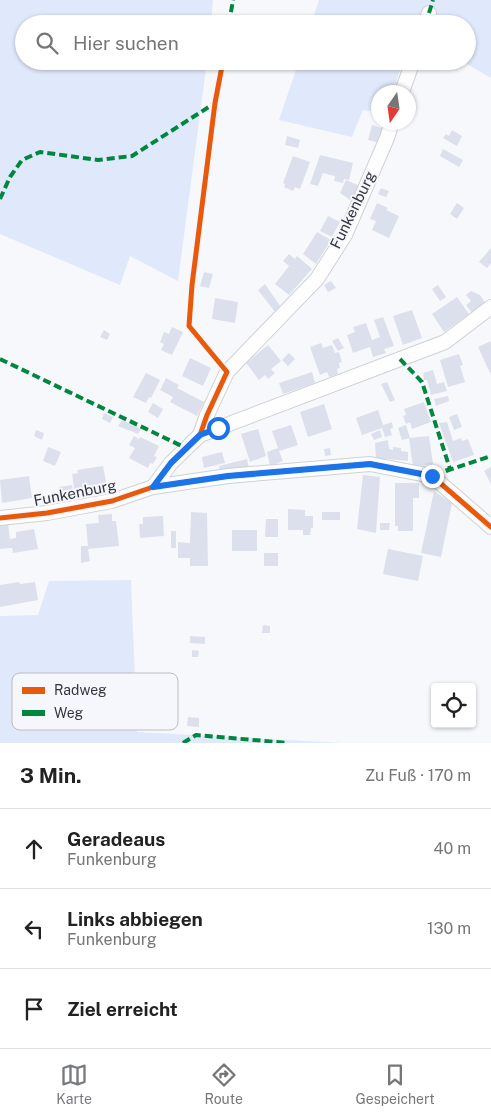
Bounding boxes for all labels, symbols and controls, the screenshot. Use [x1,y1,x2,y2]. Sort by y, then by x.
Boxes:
search box [15,15,476,70]
icon: search [33,29,61,57]
text: Hier suchen [73,32,179,54]
north arrow [371,85,416,130]
street label: Funkenburg [326,168,379,251]
route start [207,417,230,440]
route end [421,465,444,488]
street label: Funkenburg [32,476,118,509]
legend [12,673,178,730]
text: Radweg [54,682,107,698]
map controls [431,683,476,728]
button: locate [431,683,476,728]
text: Weg [54,705,84,721]
text: 3 Min. [20,763,82,788]
text: Zu Fuß · 170 m [365,766,471,785]
text: Geradeaus [67,828,165,850]
icon: ahead [20,835,48,863]
text: 40 m [433,839,471,858]
text: Funkenburg [67,850,157,869]
text: Links abbiegen [67,908,203,930]
icon: left [20,915,48,943]
text: 130 m [427,919,471,938]
text: Funkenburg [67,930,157,949]
icon: arrive [20,995,48,1023]
text: Ziel erreicht [67,998,178,1020]
tab: Karte [56,1061,92,1107]
tab: Route [204,1061,243,1107]
tab: Gespeichert [356,1061,435,1107]

